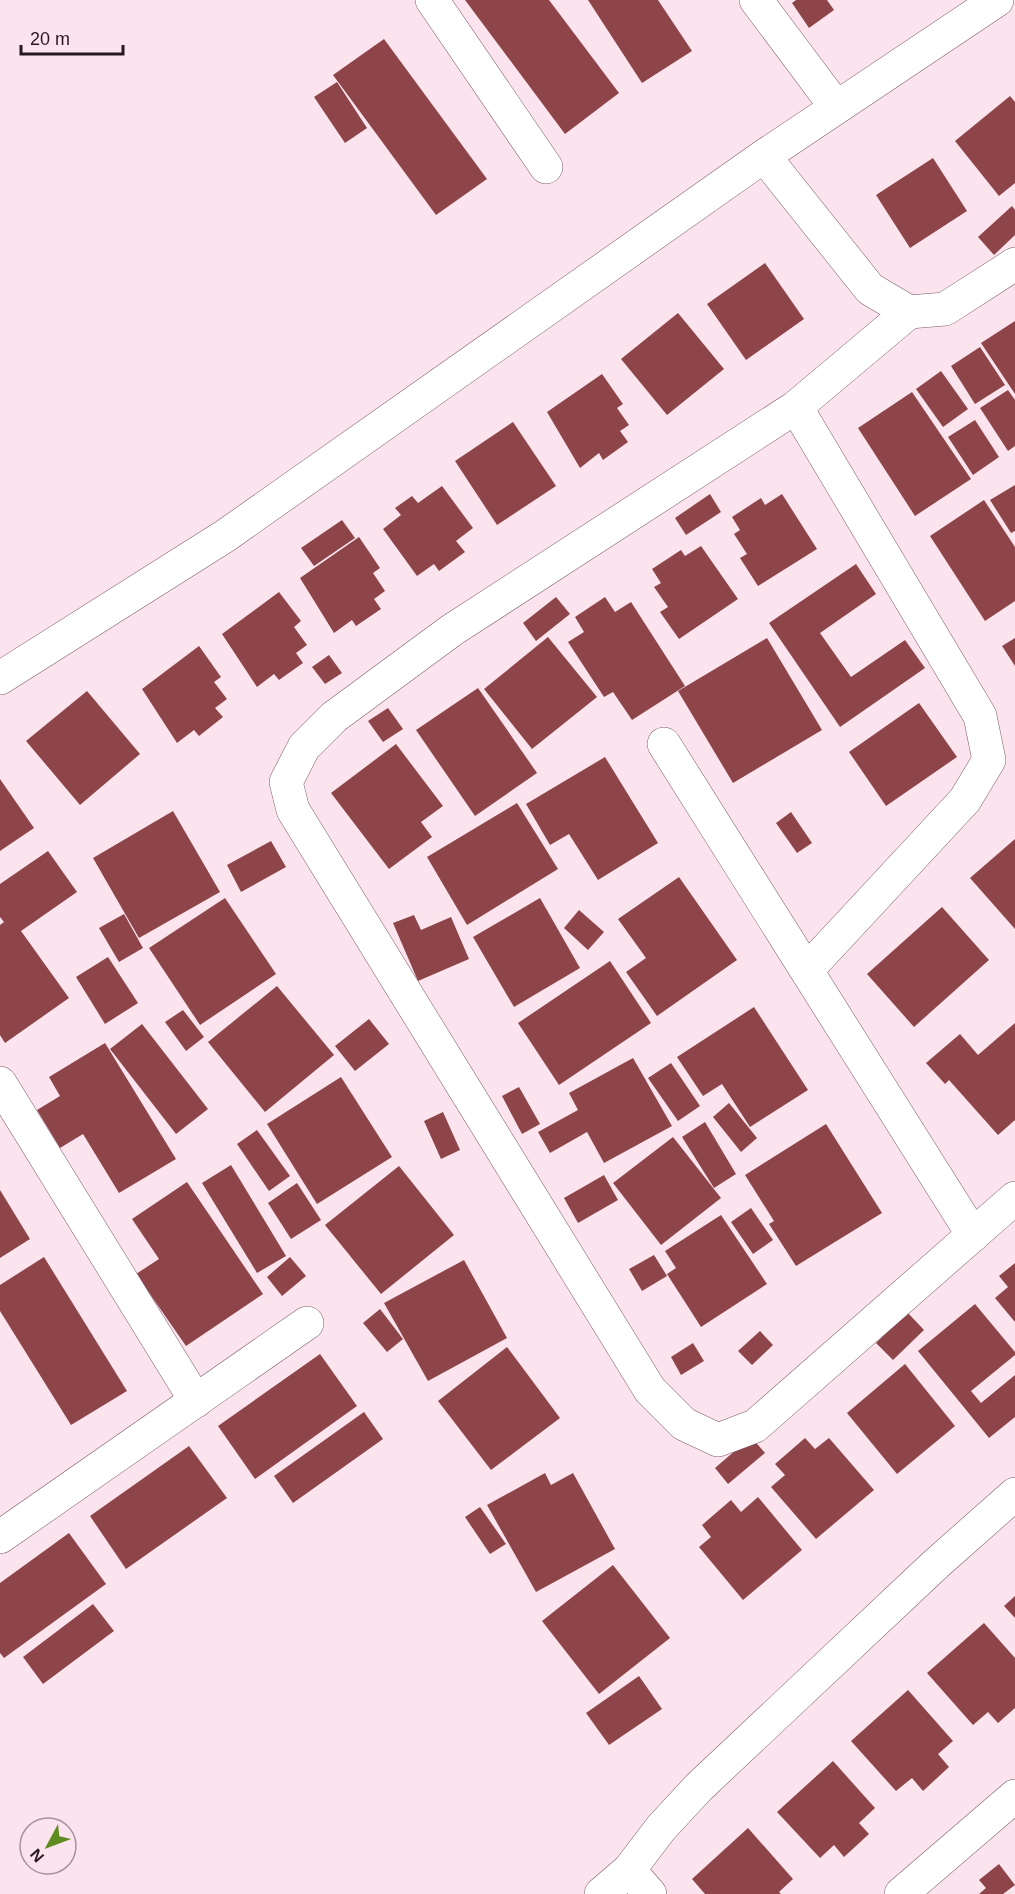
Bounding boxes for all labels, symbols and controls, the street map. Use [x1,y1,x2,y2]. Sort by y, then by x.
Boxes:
scale bar [21,18,123,56]
text: 20 m [30,29,70,49]
north arrow [18,1816,78,1876]
text: N [27,1846,47,1865]

